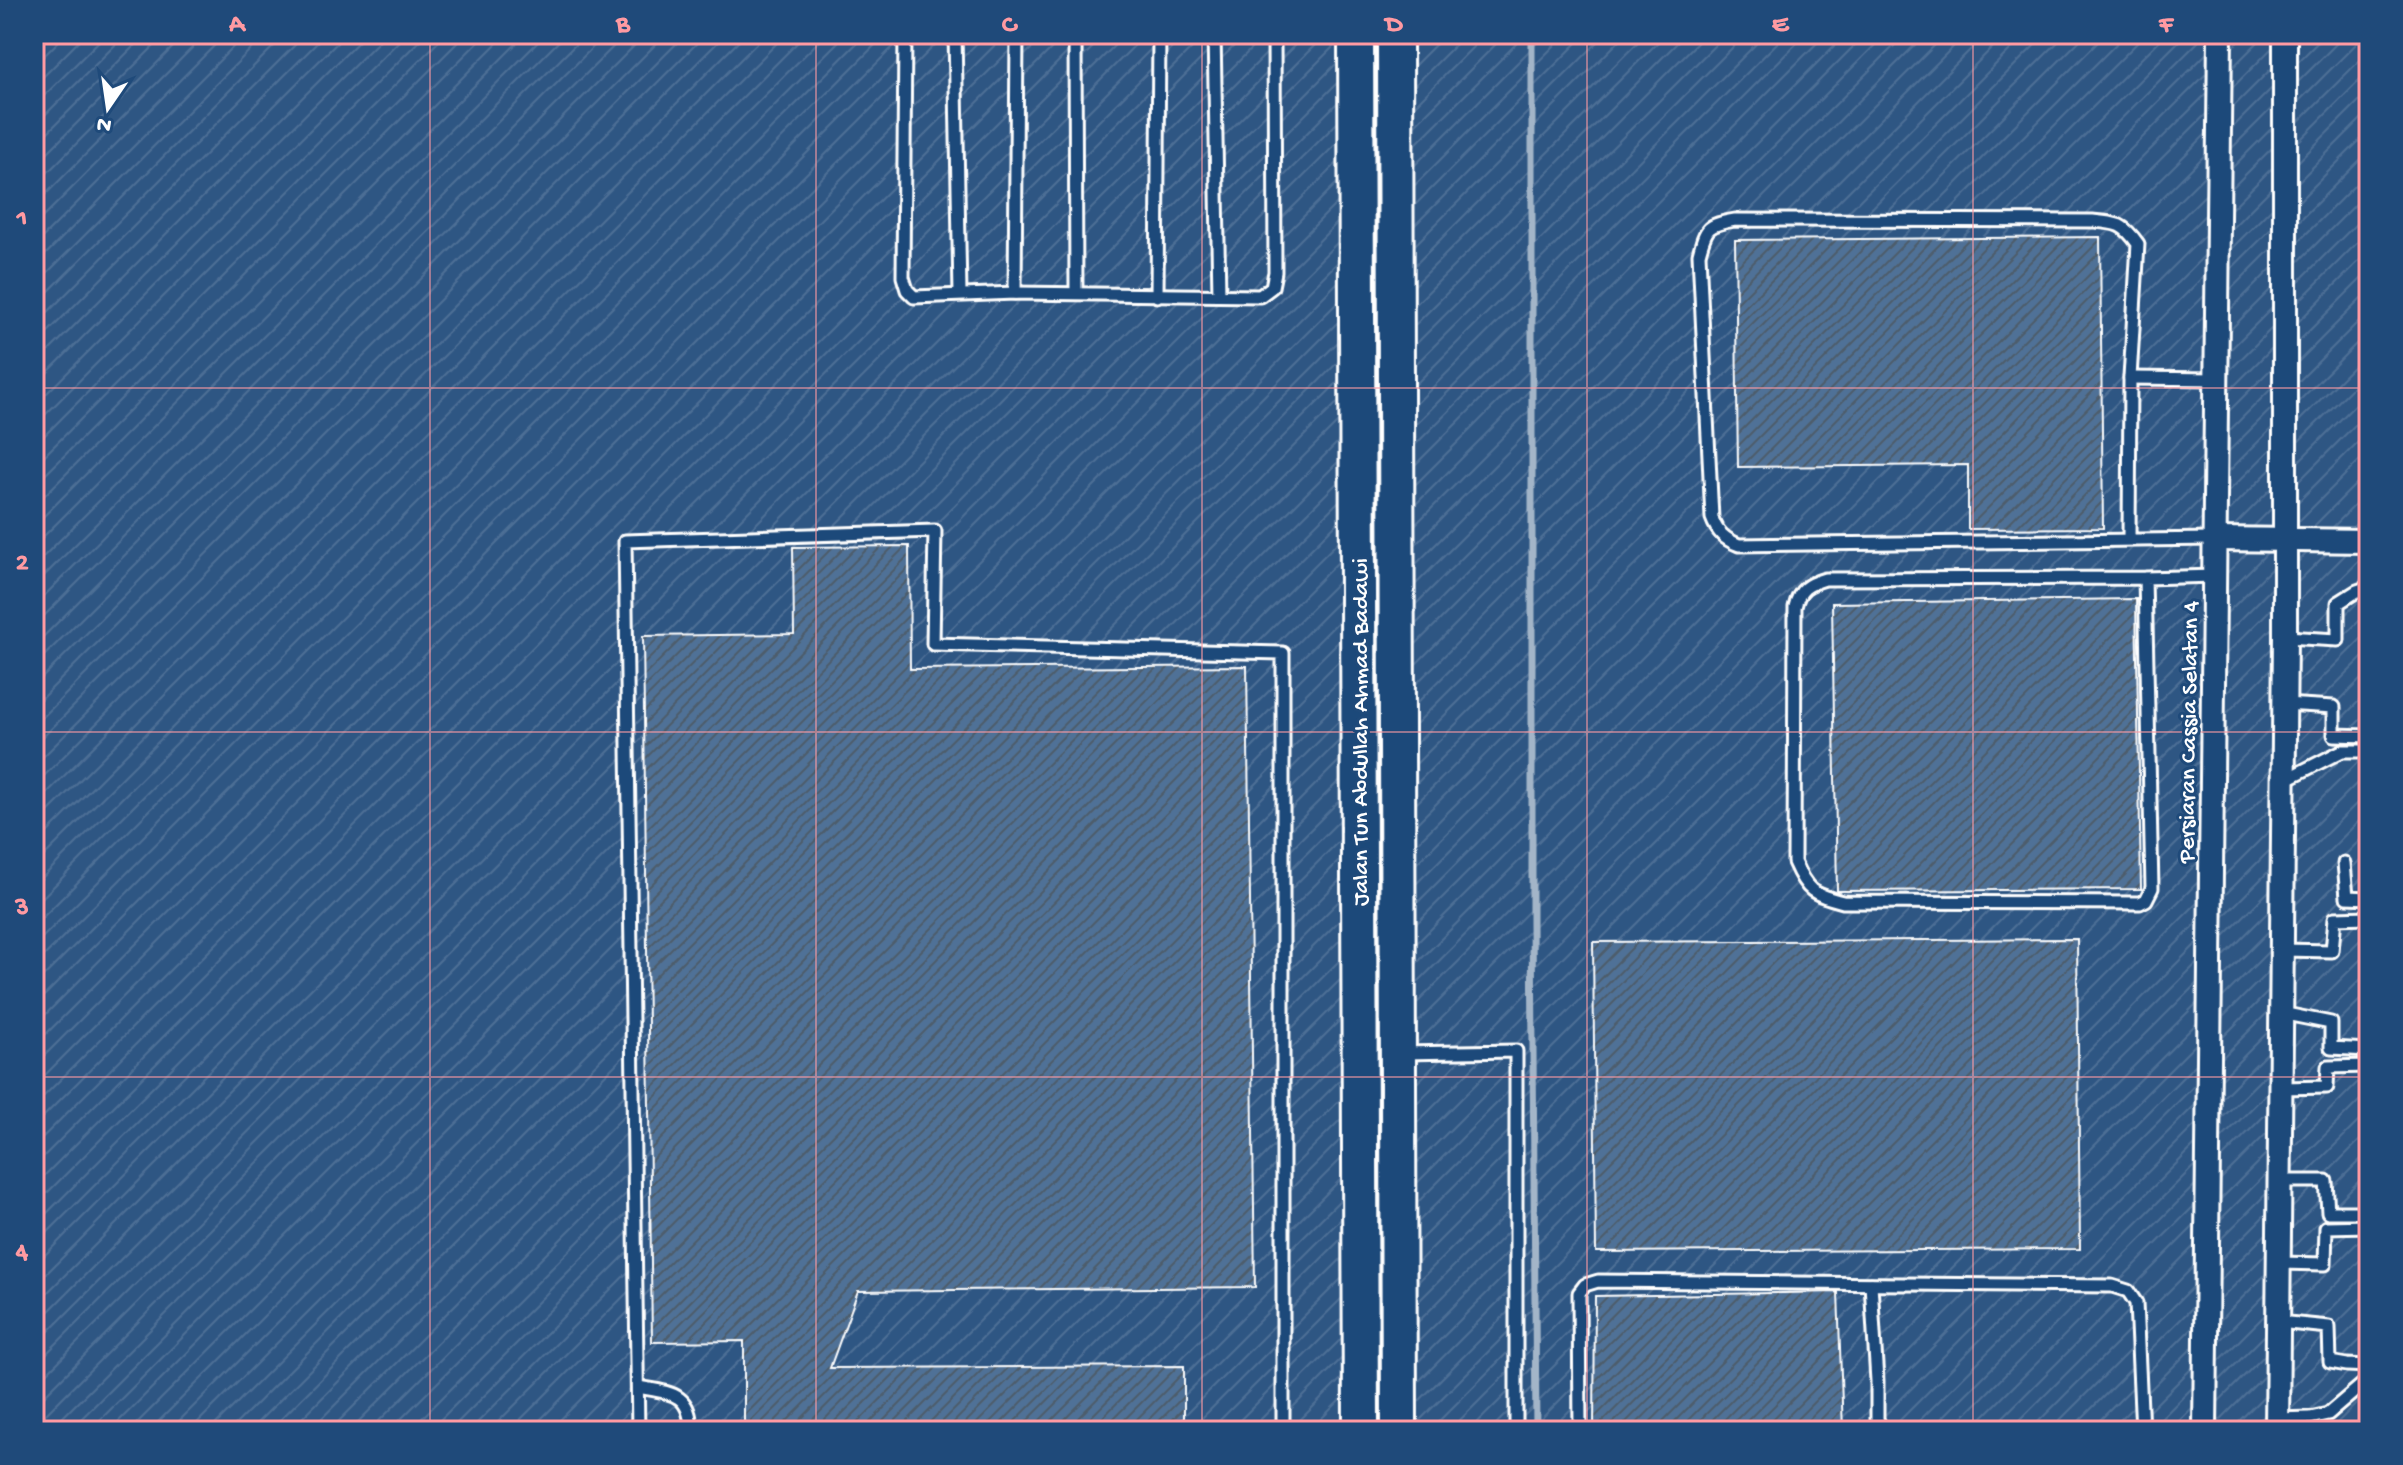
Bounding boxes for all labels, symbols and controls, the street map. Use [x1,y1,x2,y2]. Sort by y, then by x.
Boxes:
text: A [228,11,246,42]
text: B [615,11,631,42]
text: C [1002,11,1019,42]
text: D [1384,11,1404,42]
text: E [1772,11,1790,42]
text: F [2158,11,2174,42]
north arrow [68,68,148,148]
text: N [94,109,114,138]
text: 1 [16,205,27,236]
text: 2 [16,549,29,580]
street label: Jalan Tun Abdullah Ahmad Badawi [1348,558,1377,906]
street label: Persiaran Cassia Selatan 4 [2174,600,2207,864]
text: 3 [14,894,29,925]
text: 4 [15,1238,29,1269]

